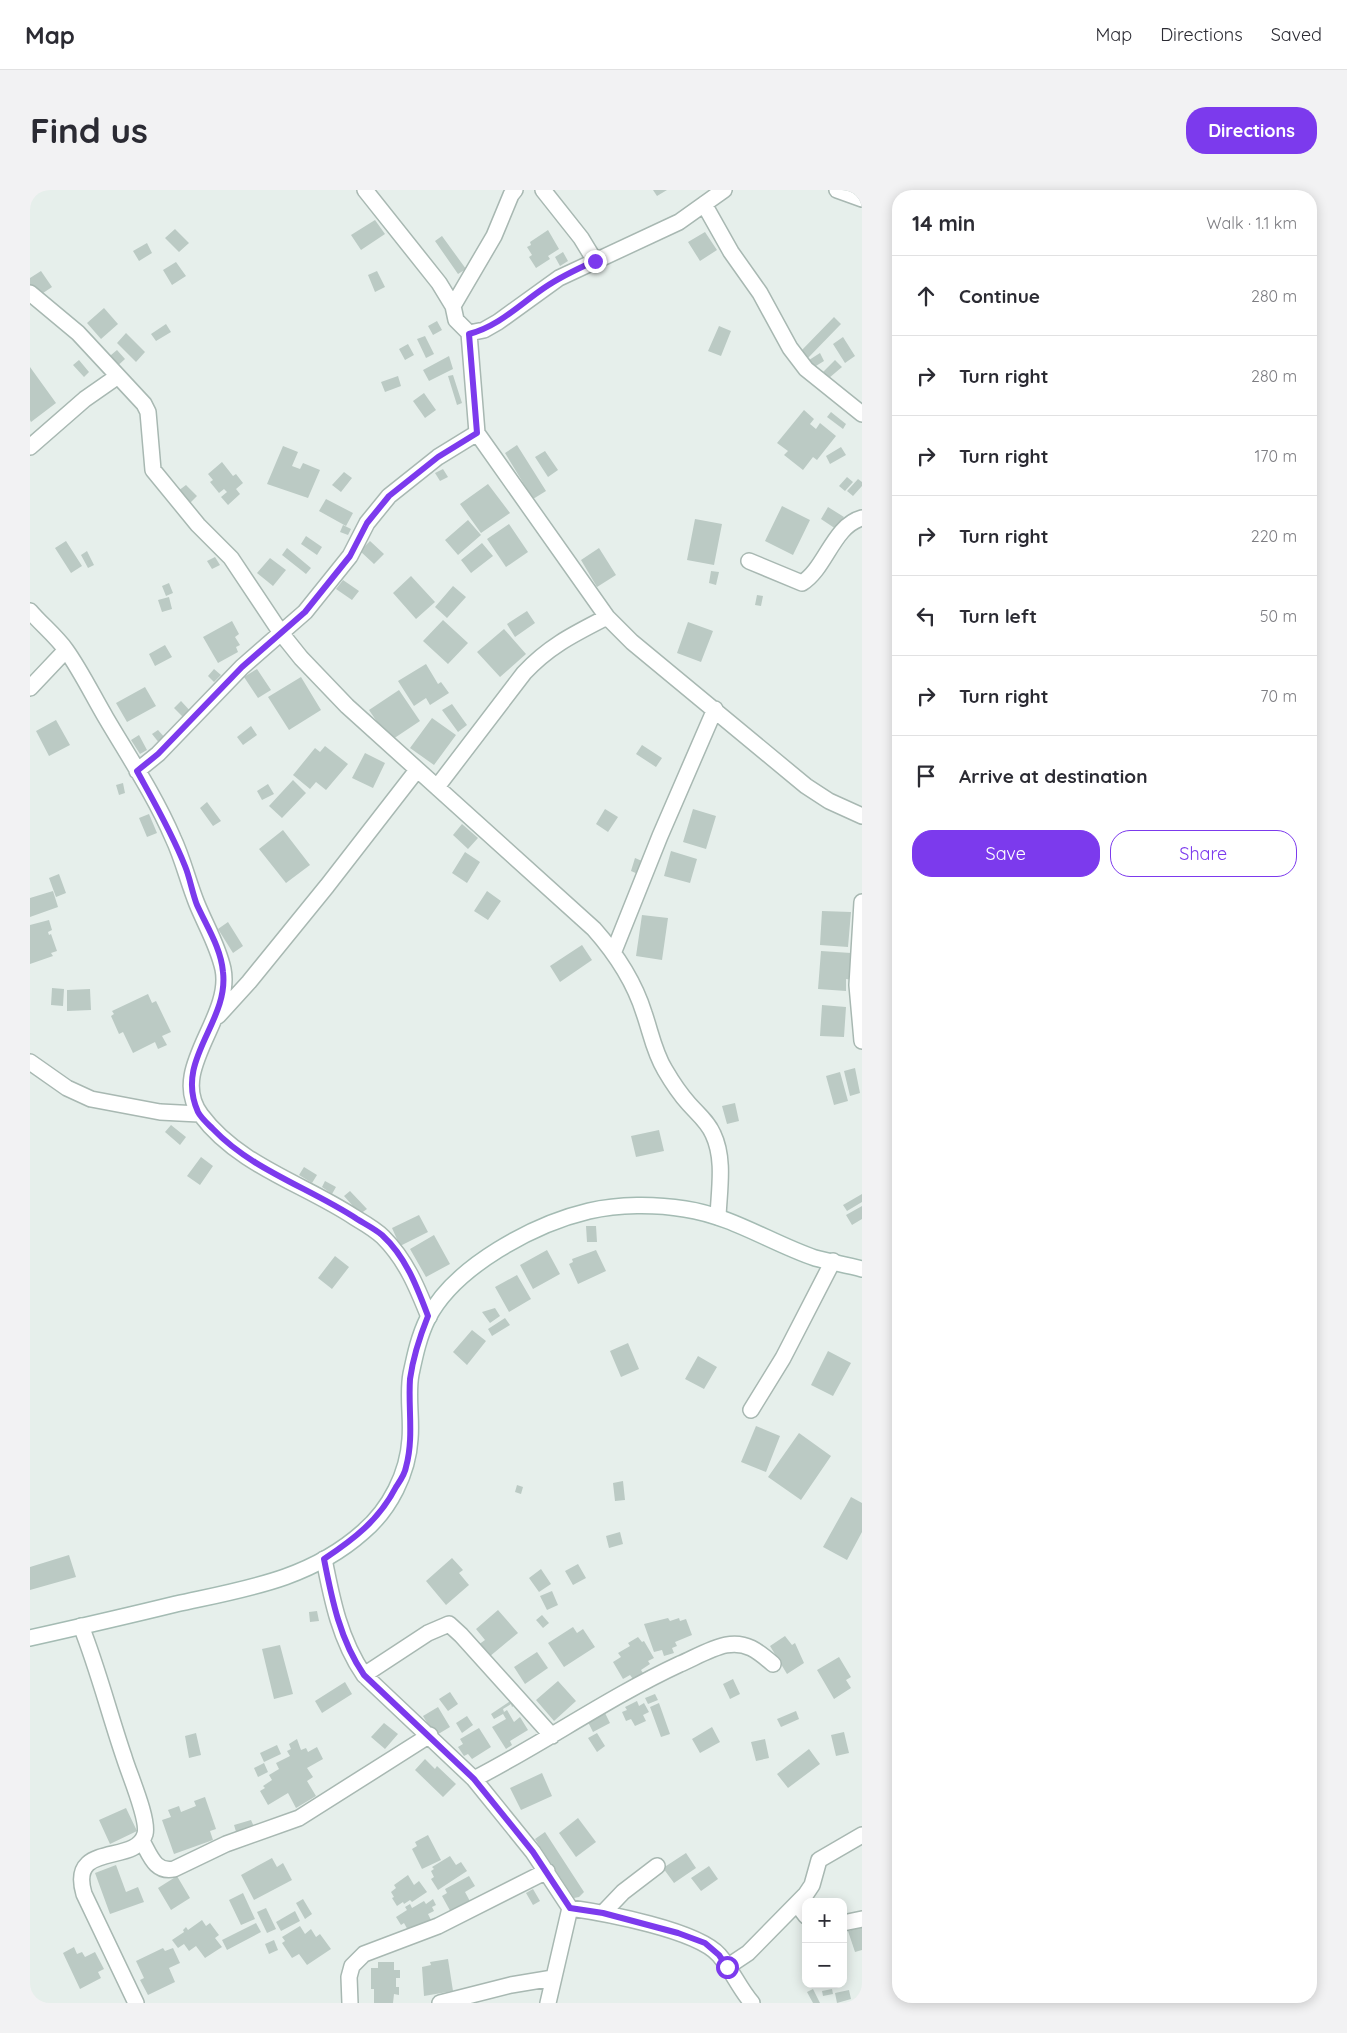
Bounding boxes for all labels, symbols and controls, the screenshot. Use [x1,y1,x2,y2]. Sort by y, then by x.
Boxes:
text: Map [25,20,75,50]
text: Map [1095,23,1132,46]
text: Directions [1160,23,1243,46]
text: Saved [1271,23,1322,46]
button: Directions [1186,107,1317,154]
text: Find us [30,108,148,152]
text: 14 min [912,210,975,236]
text: Walk · 1.1 km [1206,213,1297,233]
route end [584,250,607,273]
icon: ahead [912,282,940,310]
text: Continue [959,284,1040,308]
text: 280 m [1251,286,1297,306]
icon: right [912,362,940,390]
text: Turn right [959,364,1048,388]
text: 280 m [1251,366,1297,386]
icon: right [912,442,940,470]
text: Turn right [959,444,1048,468]
text: 170 m [1254,446,1297,466]
icon: right [912,522,940,550]
text: Turn right [959,524,1048,548]
text: 220 m [1251,526,1297,546]
icon: left [912,602,940,630]
text: Turn left [959,604,1037,628]
text: 50 m [1260,606,1297,626]
icon: right [912,682,940,710]
text: Turn right [959,684,1048,708]
text: 70 m [1260,686,1297,706]
icon: arrive [912,762,940,790]
text: Arrive at destination [959,764,1148,788]
button: Save [912,830,1100,877]
button: Share [1110,830,1297,877]
map controls [802,1898,847,1988]
button: + [802,1898,847,1943]
button: − [802,1943,847,1988]
route start [716,1956,739,1979]

